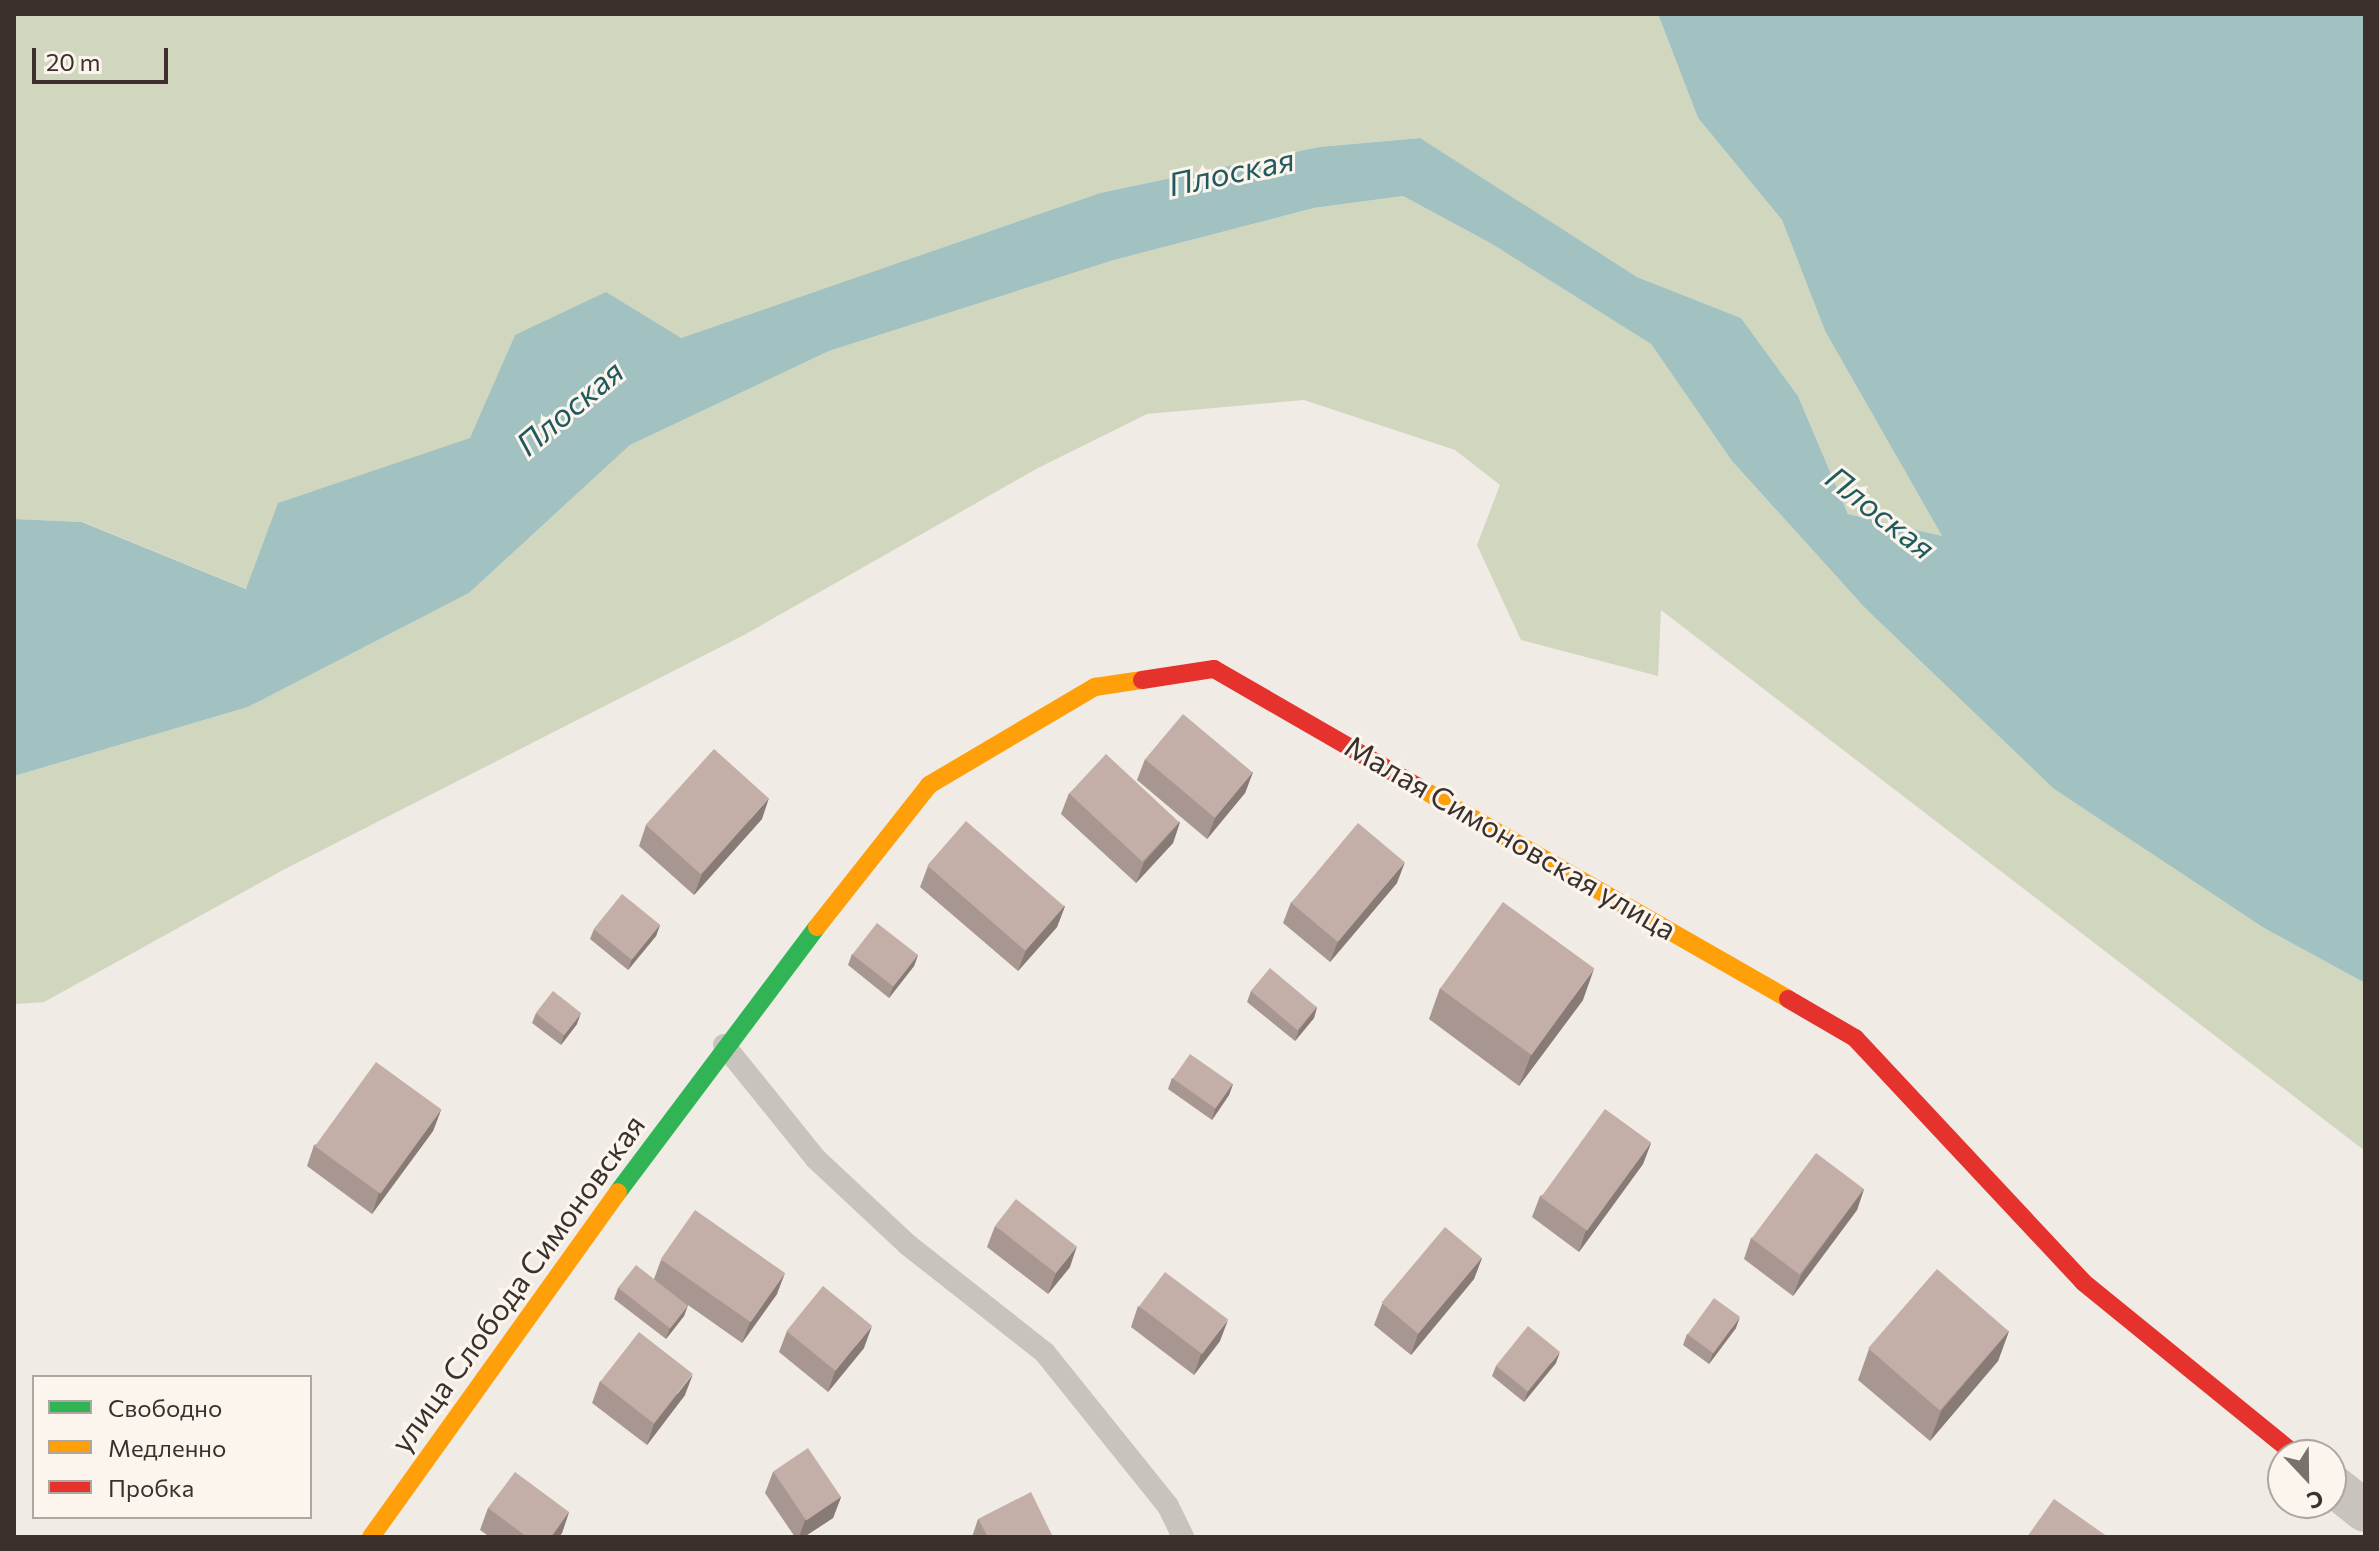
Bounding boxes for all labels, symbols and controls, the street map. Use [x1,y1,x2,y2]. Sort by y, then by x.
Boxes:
scale bar [36,32,172,82]
text: 20 m [46,47,100,76]
water label: Плоская [1165,139,1297,203]
water label: Плоская [508,351,630,463]
water label: Плоская [1819,458,1943,566]
street label: Малая Симоновская улица [1339,727,1683,947]
street label: улица Слобода Симоновская [382,1107,652,1459]
legend [32,1375,312,1519]
text: Свободно [108,1393,222,1422]
text: Медленно [108,1433,226,1462]
north arrow [2267,1439,2347,1519]
text: Пробка [108,1473,194,1502]
text: С [2303,1485,2327,1515]

